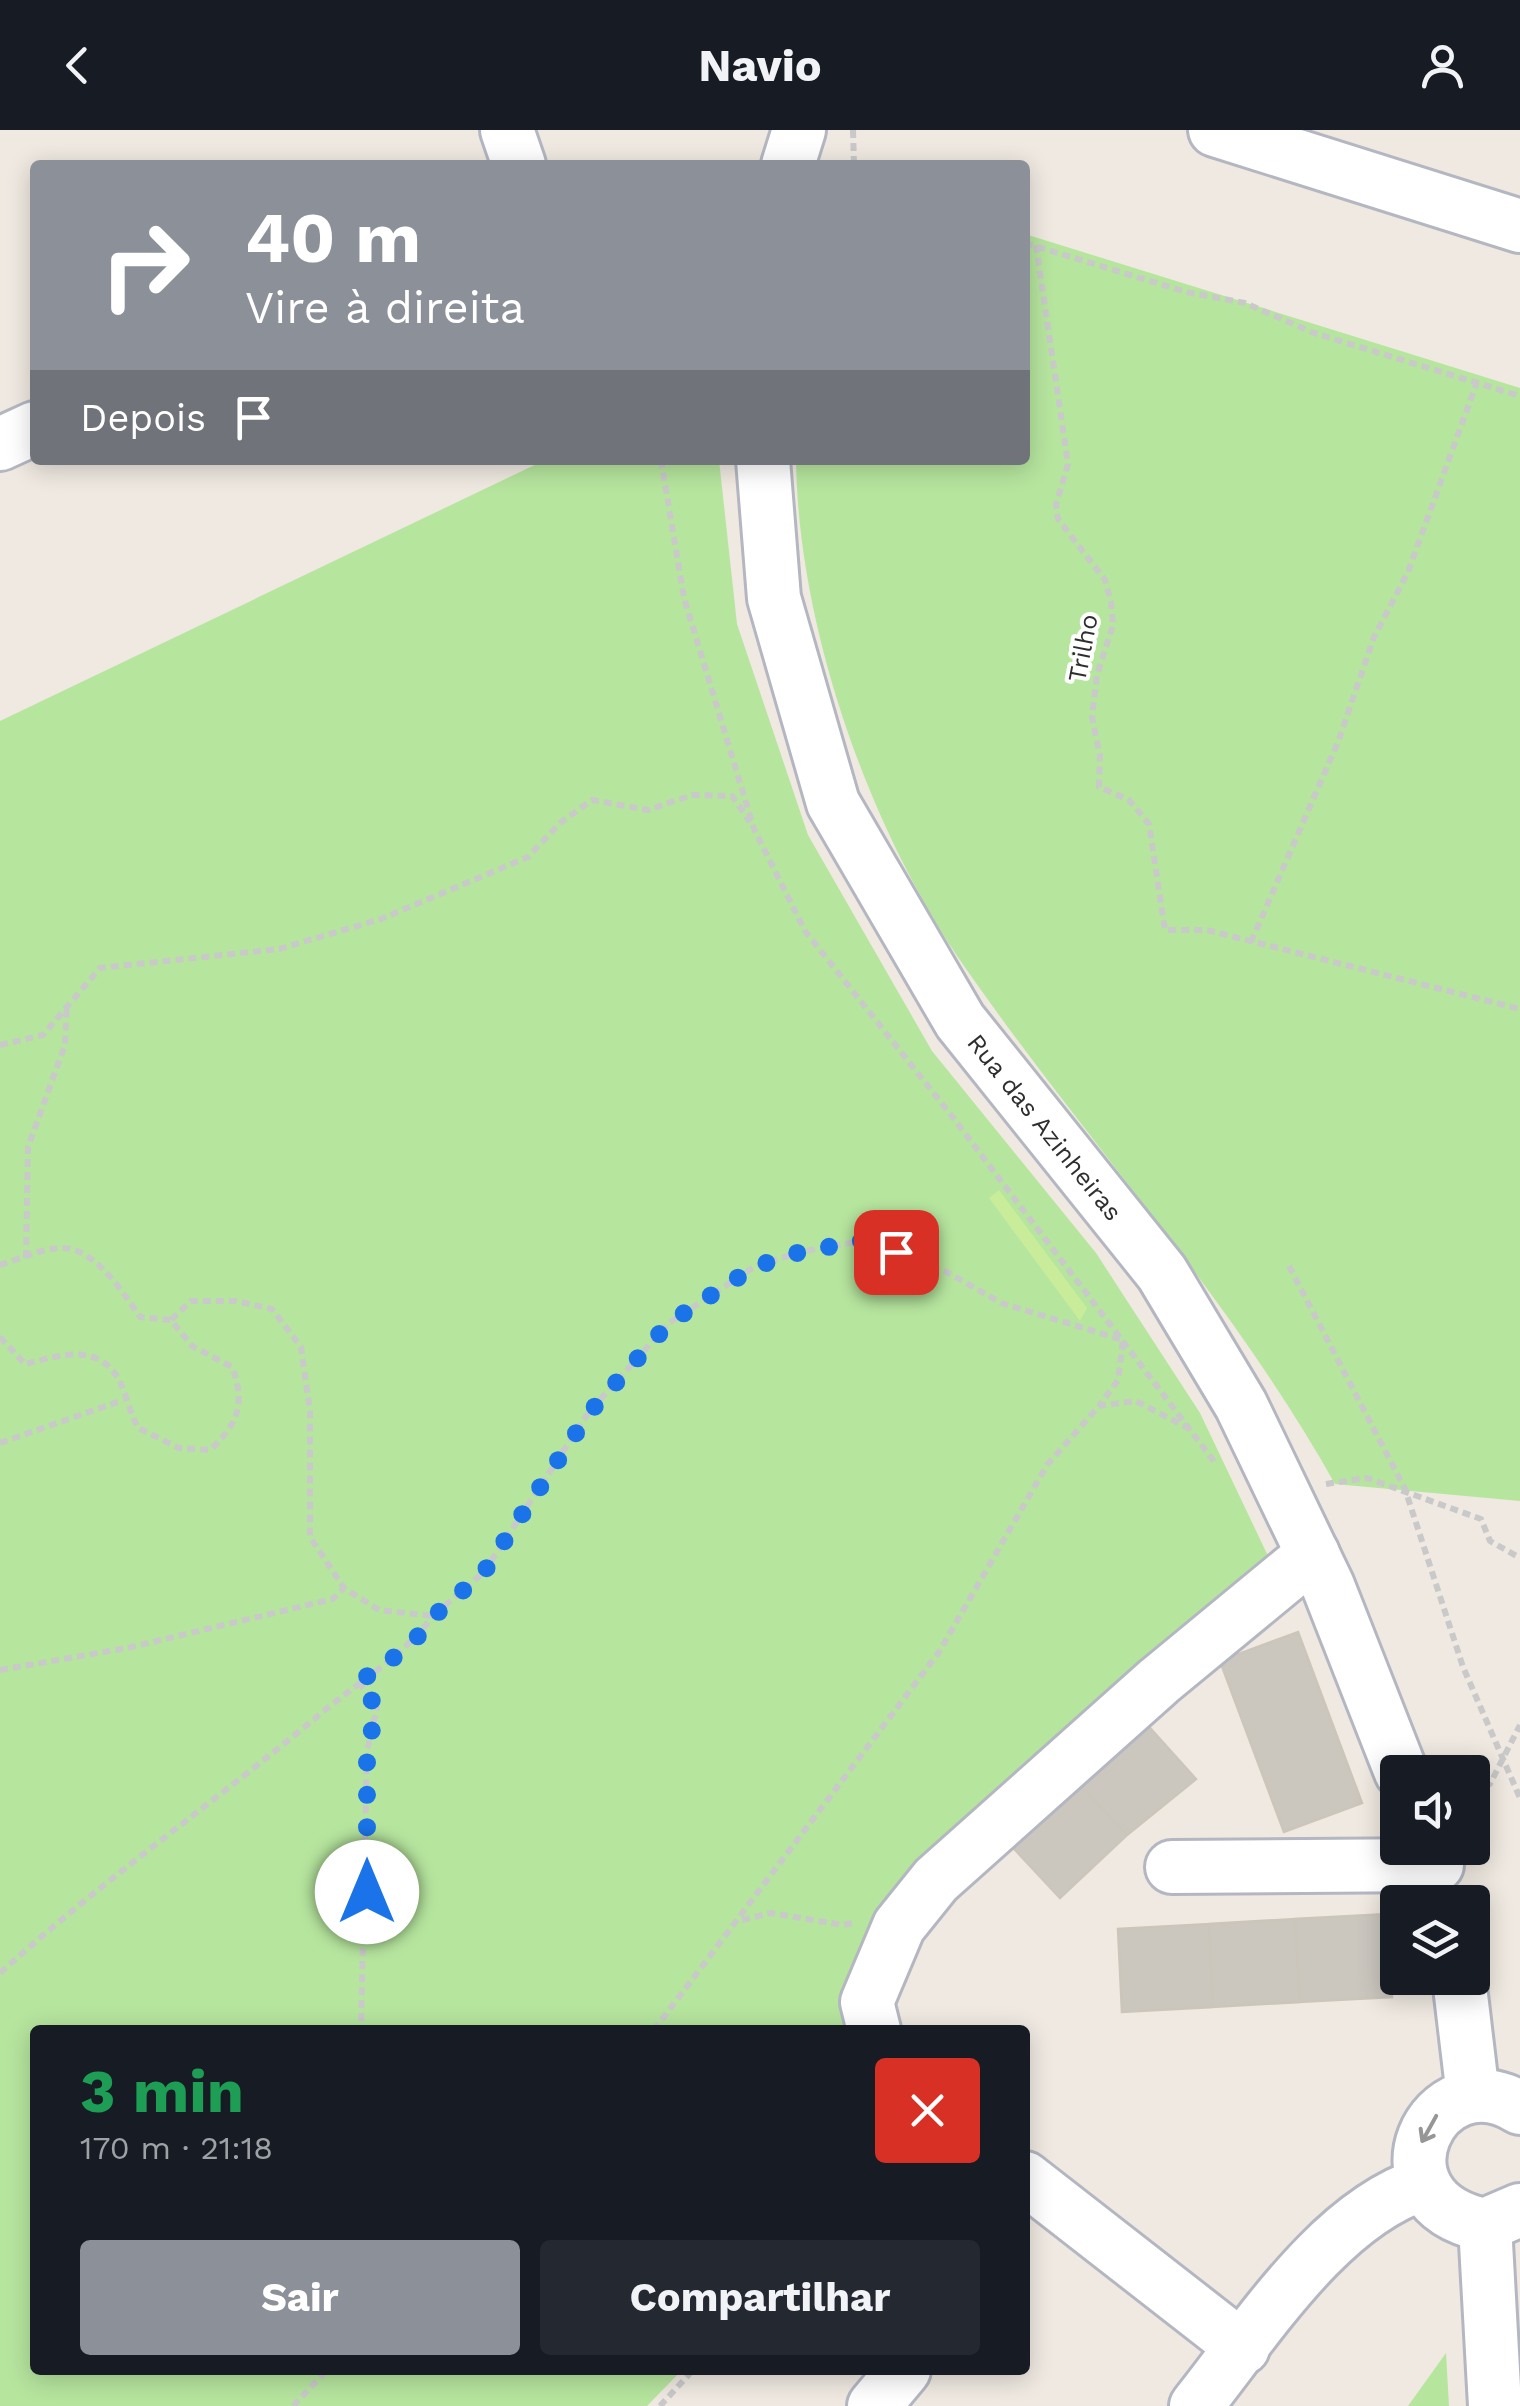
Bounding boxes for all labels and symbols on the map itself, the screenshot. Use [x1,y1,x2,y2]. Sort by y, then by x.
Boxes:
street label: Trilho [1062,612,1104,684]
street label: Rua das Azinheiras [962,1028,1128,1226]
pin [854,1210,939,1295]
position arrow [315,1840,419,1944]
one-way arrow [1419,2114,1439,2143]

